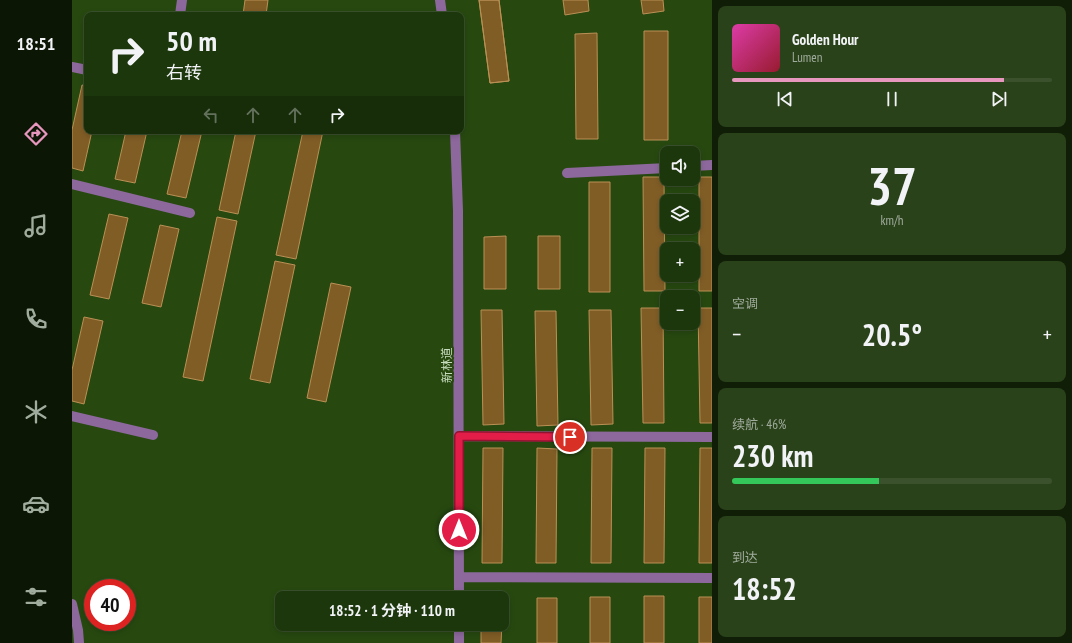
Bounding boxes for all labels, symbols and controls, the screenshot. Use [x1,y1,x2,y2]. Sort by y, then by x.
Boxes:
text: 50 m [166,22,217,59]
icon: right [100,28,152,80]
text: Golden Hour [792,30,859,49]
text: 18:51 [17,32,55,55]
text: Lumen [792,49,822,66]
text: 右转 [166,61,202,84]
icon: previous [774,88,796,110]
icon: pause [881,88,903,110]
icon: next [988,88,1010,110]
icon: left [200,104,222,126]
icon: ahead [242,104,264,126]
icon: ahead [284,104,306,126]
icon: right [326,104,348,126]
icon: directions [22,120,50,148]
map controls [660,146,700,330]
button: sound [660,146,700,186]
text: 37 [867,152,917,219]
button: layers [660,194,700,234]
icon: music [22,212,50,240]
text: km/h [880,212,904,229]
button: + [660,242,700,282]
button: − [660,290,700,330]
text: 空调 [732,295,758,312]
icon: phone [22,305,50,333]
text: 20.5° [862,315,922,354]
text: − [732,320,741,348]
text: + [1043,320,1052,348]
street label: 新林道 [439,347,454,383]
icon: climate [22,398,50,426]
text: 续航 · 46% [732,416,786,433]
pin [553,420,587,454]
icon: arrive [559,426,581,448]
text: 230 km [732,436,813,475]
icon: car [22,490,50,518]
position arrow [438,509,480,551]
text: 到达 [732,549,758,566]
text: 18:52 [732,569,797,608]
speed limit sign: 40 [84,579,136,631]
icon: filters [22,583,50,611]
text: 18:52 · 1 分钟 · 110 m [329,601,455,620]

